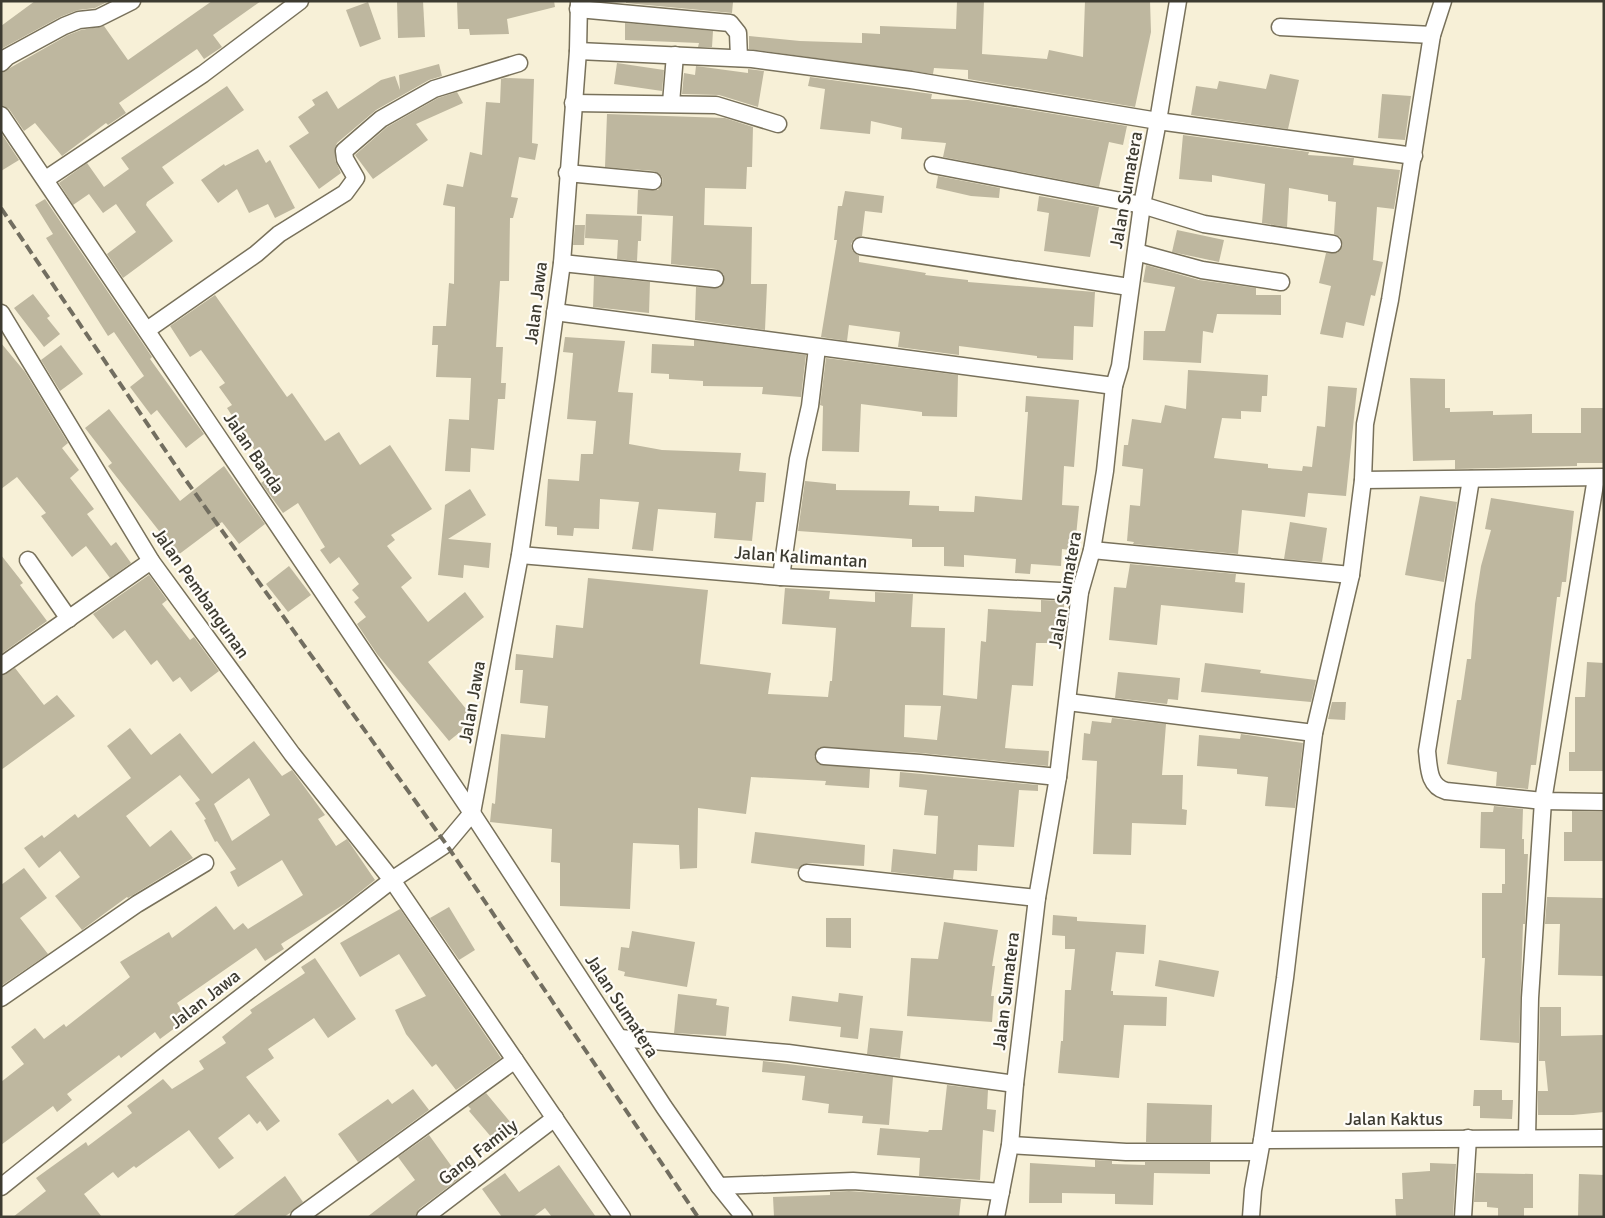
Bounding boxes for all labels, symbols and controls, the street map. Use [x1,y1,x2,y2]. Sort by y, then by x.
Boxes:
street label: Jalan Sumatera [1105,130,1147,250]
street label: Jalan Jawa [520,260,552,346]
street label: Jalan Banda [219,408,289,498]
street label: Jalan Pembangunan [148,523,254,663]
street label: Jalan Sumatera [1044,530,1086,650]
street label: Jalan Kalimantan [734,541,868,573]
street label: Jalan Jawa [454,659,490,745]
street label: Jalan Sumatera [988,931,1024,1051]
street label: Jalan Sumatera [580,950,664,1062]
street label: Jalan Jawa [165,965,245,1033]
street label: Jalan Kaktus [1345,1108,1443,1130]
street label: Gang Family [434,1114,523,1190]

